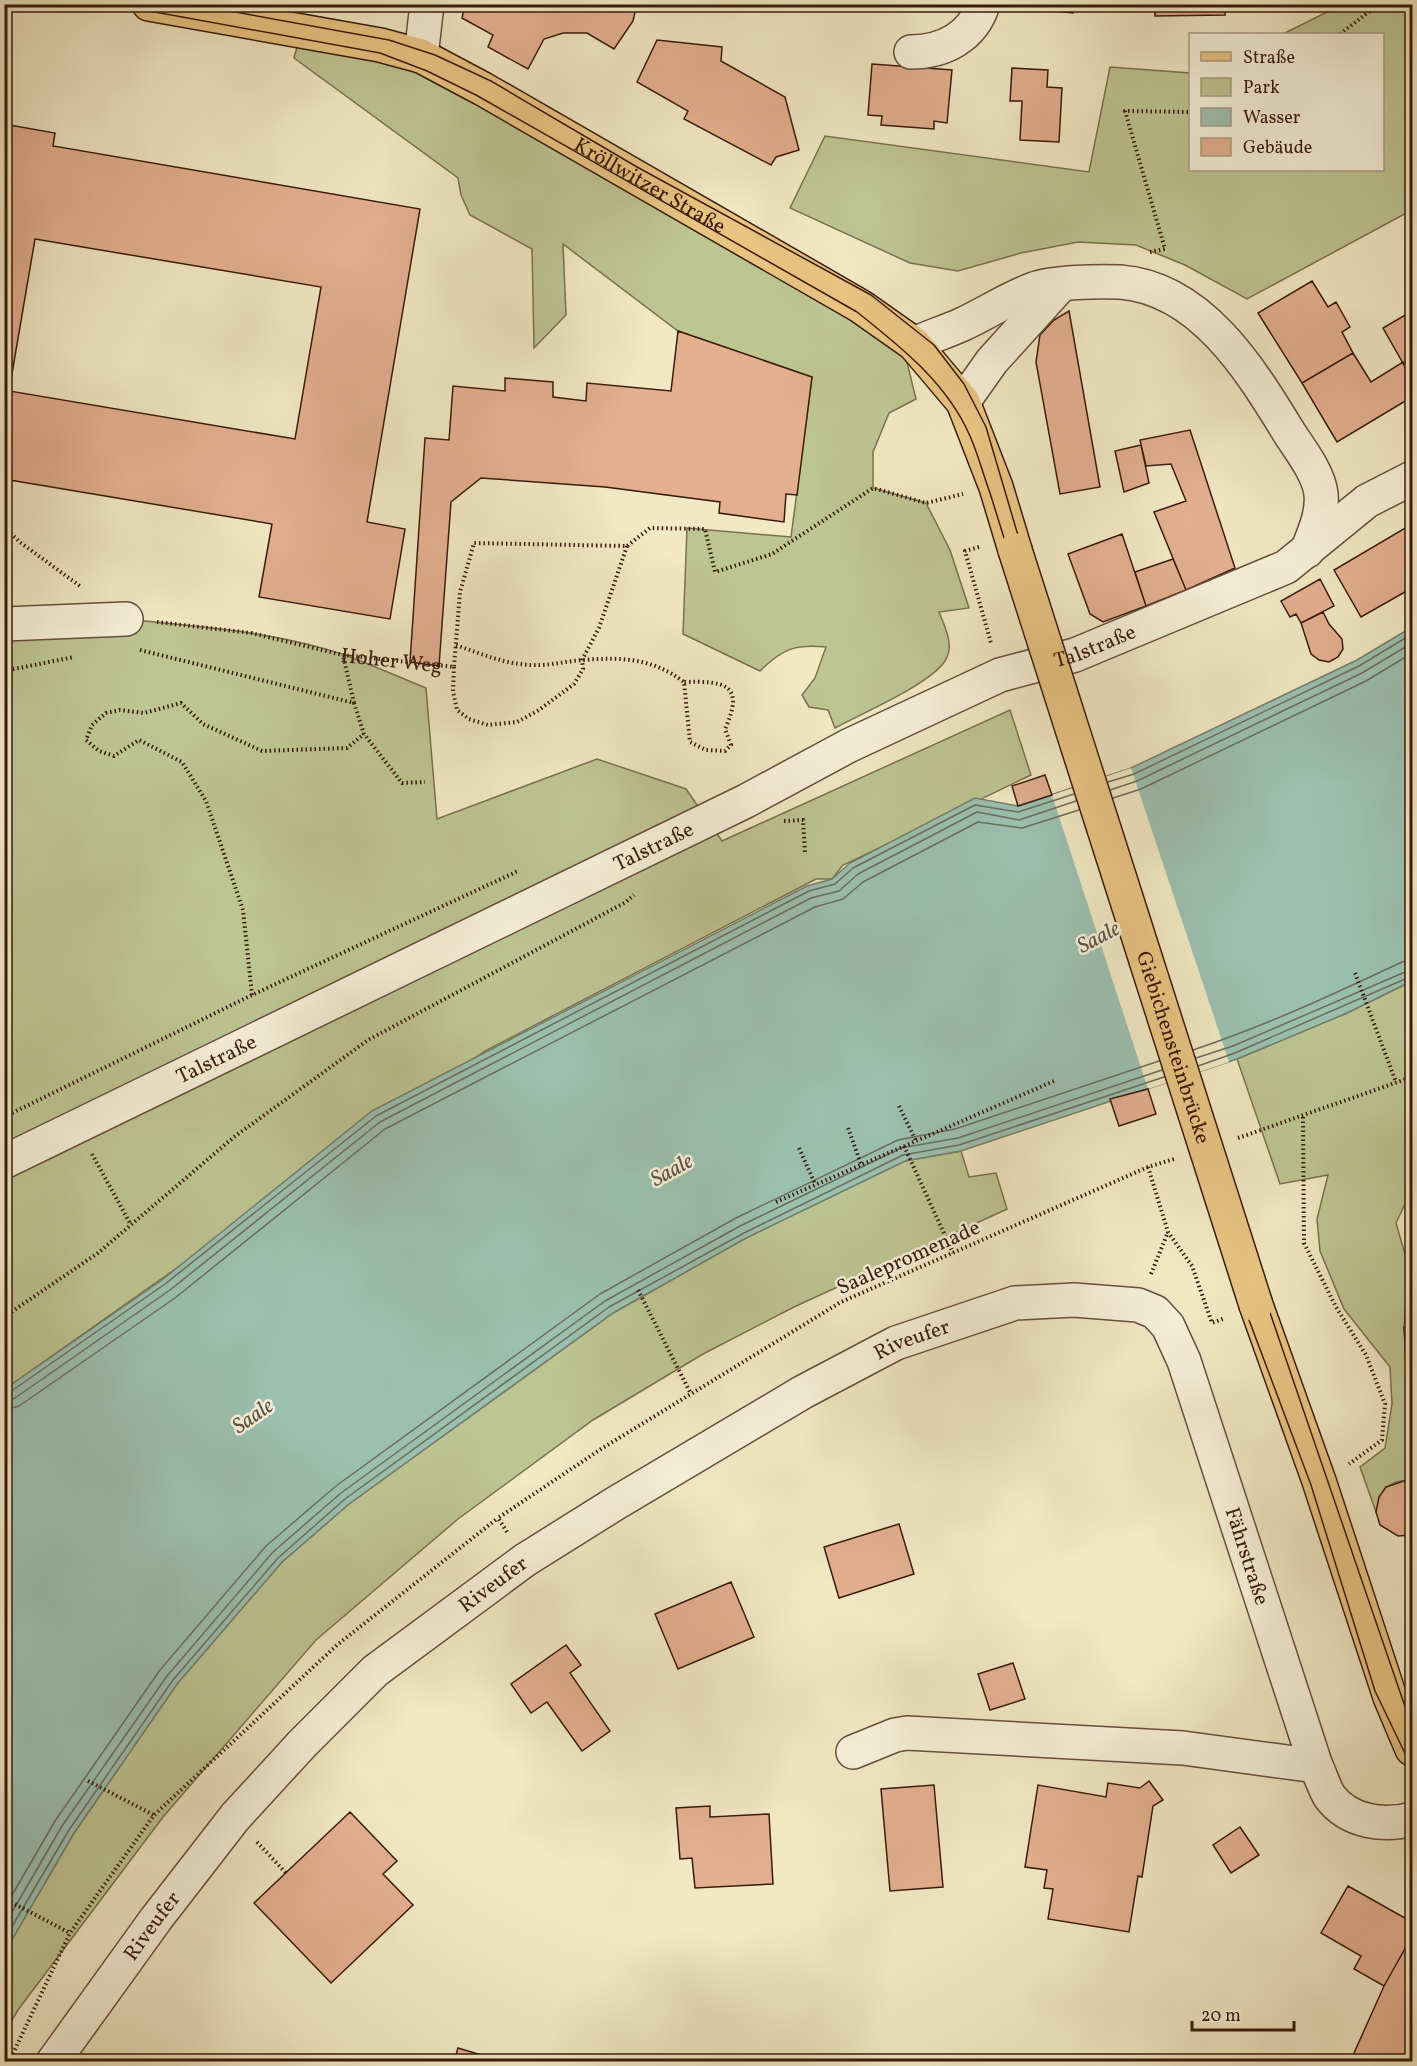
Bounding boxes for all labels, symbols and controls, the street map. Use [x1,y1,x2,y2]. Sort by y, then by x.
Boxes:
legend [1189,33,1384,171]
text: Straße [1243,46,1295,71]
text: Park [1243,76,1280,101]
text: Wasser [1243,106,1301,131]
street label: Kröllwitzer Straße [568,131,731,242]
text: Gebäude [1243,136,1312,161]
street label: Talstraße [1051,618,1141,676]
street label: Hoher Weg [339,642,443,682]
street label: Talstraße [609,816,699,879]
water label: Saale [1072,914,1126,962]
street label: Giebichensteinbrücke [1128,948,1217,1148]
street label: Talstraße [172,1028,262,1092]
water label: Saale [645,1147,699,1196]
street label: Saalepromenade [832,1214,985,1303]
street label: Riveufer [869,1313,954,1368]
water label: Saale [226,1392,281,1442]
street label: Fährstraße [1217,1504,1276,1609]
street label: Riveufer [453,1550,534,1620]
street label: Riveufer [117,1886,188,1967]
scale bar [1192,1994,1294,2032]
text: 20 m [1201,2004,1241,2029]

